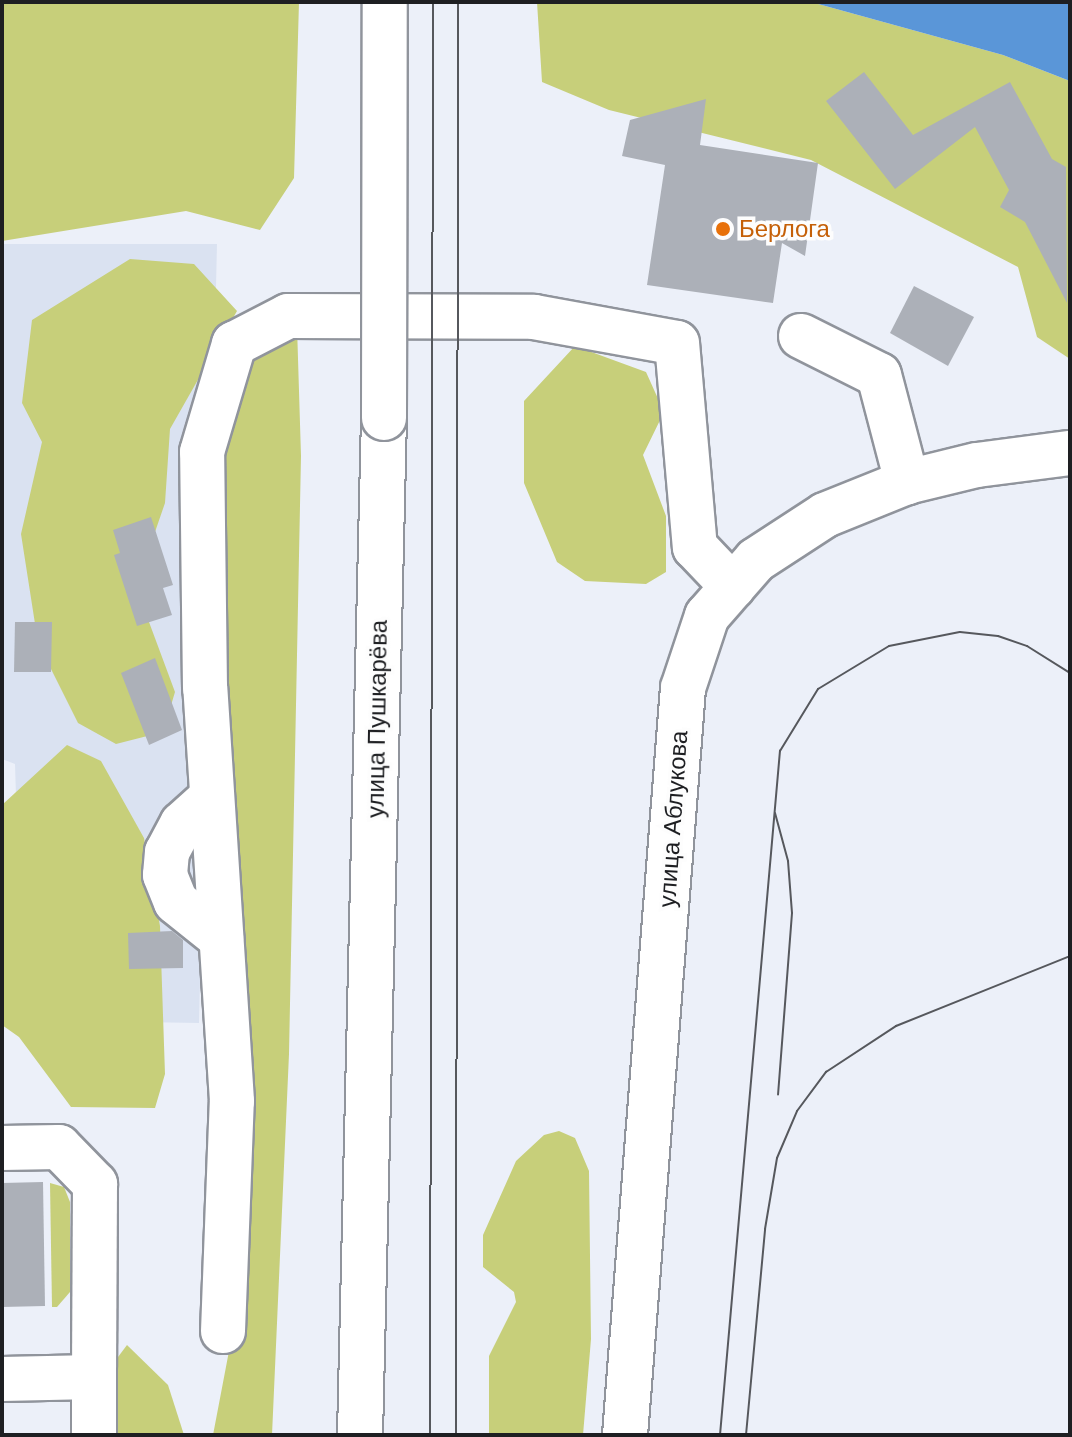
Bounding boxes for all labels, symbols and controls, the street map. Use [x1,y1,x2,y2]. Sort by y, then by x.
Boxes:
place label: Берлога [739,215,830,243]
marker: Берлога [714,220,732,238]
street label: улица Пушкарёва [361,620,393,818]
street label: улица Аблукова [652,730,694,908]

